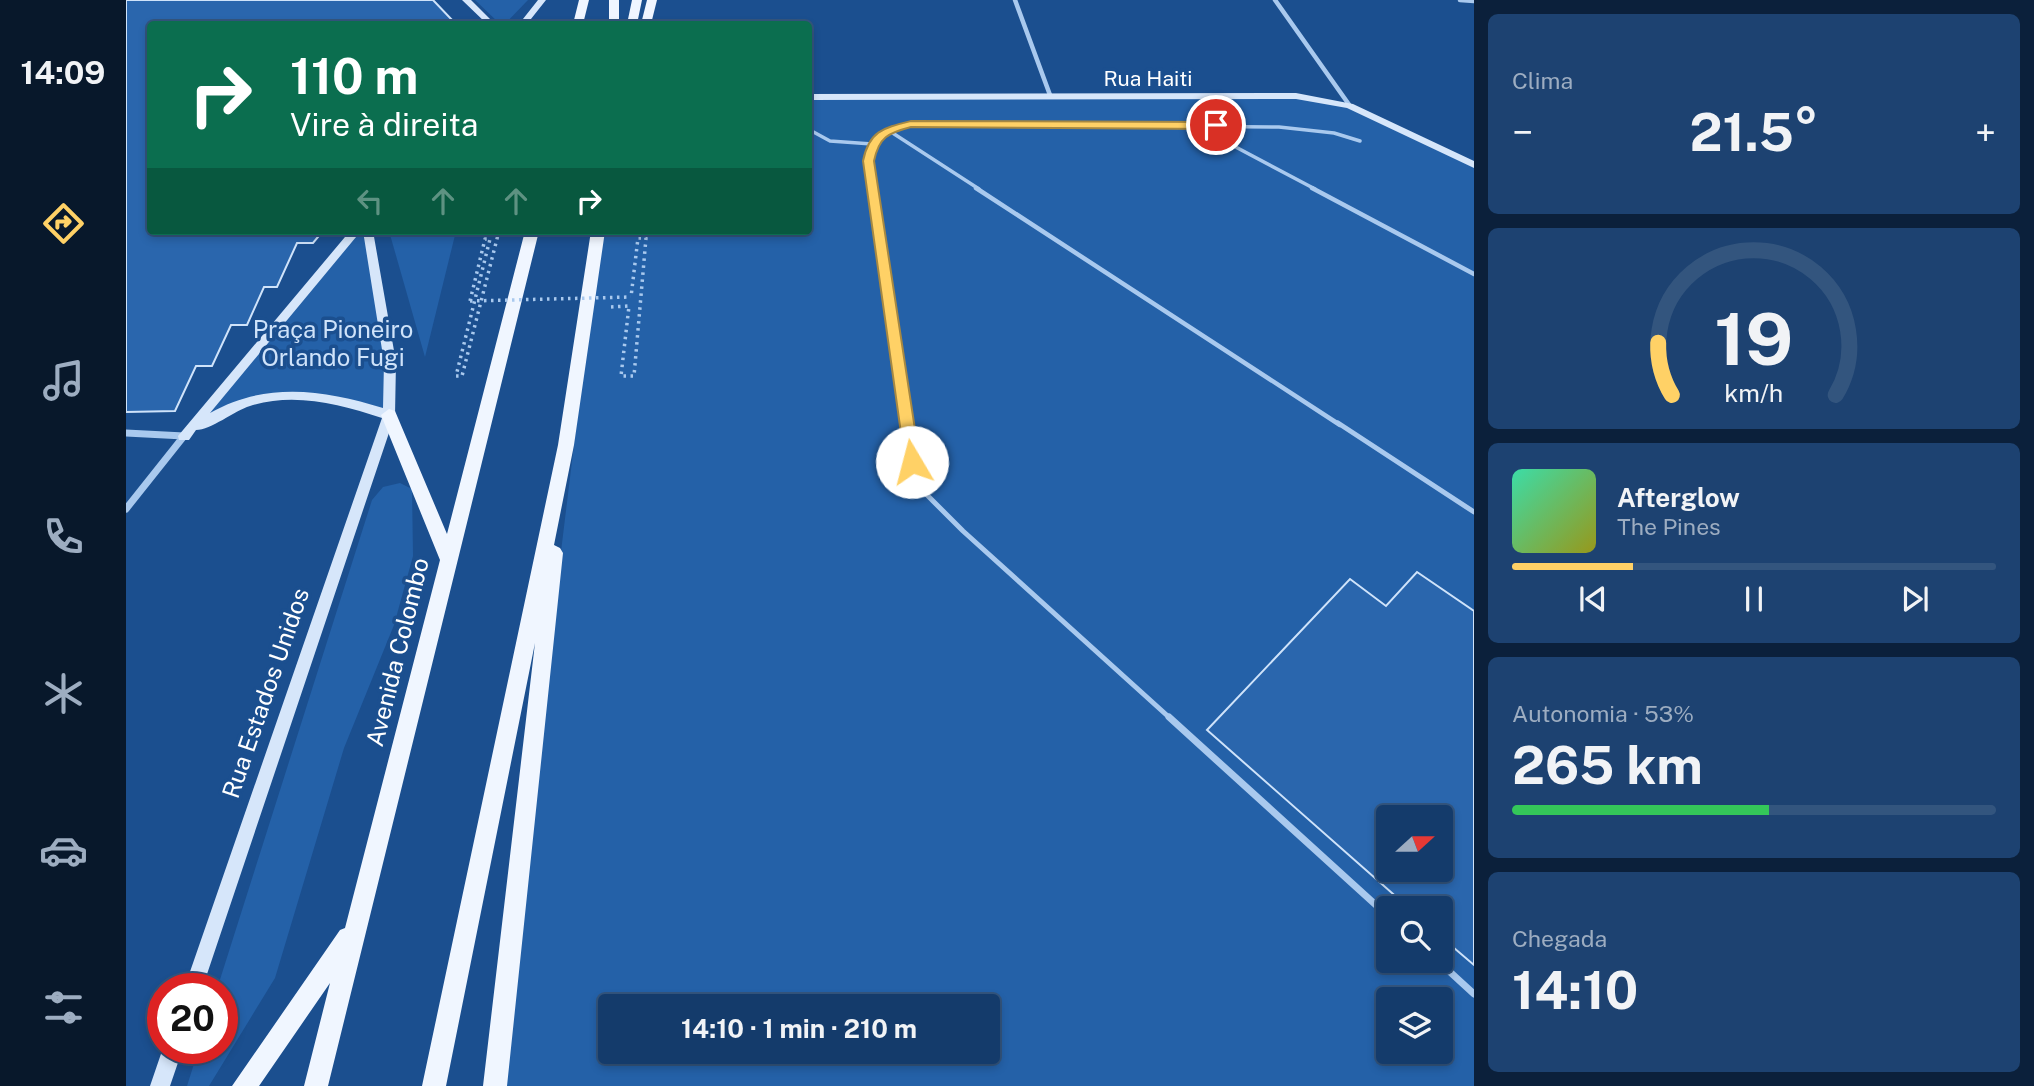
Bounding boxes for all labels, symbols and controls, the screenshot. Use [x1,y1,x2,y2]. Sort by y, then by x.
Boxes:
text: 110 m [290,47,418,105]
icon: right [175,49,266,140]
text: 14:09 [21,54,105,91]
street label: Rua Haiti [1103,66,1193,91]
text: Clima [1512,67,1573,94]
pin [1186,95,1246,155]
text: 21.5° [1689,102,1819,163]
text: Vire à direita [290,106,478,143]
icon: arrive [1197,106,1235,144]
text: − [1512,110,1533,155]
text: + [1975,110,1996,155]
icon: left [351,182,389,220]
icon: ahead [424,182,462,220]
icon: ahead [497,182,535,220]
icon: right [570,182,608,220]
icon: directions [39,199,88,248]
text: 19 [1714,296,1794,381]
park label: Praça Pioneiro Orlando Fugi [253,315,413,371]
icon: music [39,356,88,405]
text: km/h [1725,377,1783,407]
position arrow [875,425,949,499]
text: Afterglow [1617,482,1740,513]
icon: phone [39,512,88,561]
text: The Pines [1617,513,1721,540]
street label: Avenida Colombo [360,555,434,749]
icon: previous [1574,580,1612,618]
icon: pause [1735,580,1773,618]
icon: next [1896,580,1934,618]
street label: Rua Estados Unidos [216,584,314,802]
icon: climate [39,669,88,718]
text: Autonomia · 53% [1512,700,1694,727]
text: 265 km [1512,735,1703,796]
north arrow [1376,805,1452,882]
map controls [1376,805,1453,1064]
icon: car [39,826,88,875]
button: search [1376,896,1453,973]
text: Chegada [1512,925,1607,952]
text: 14:10 [1512,960,1638,1021]
speed limit sign: 20 [147,973,238,1064]
icon: filters [39,983,88,1032]
button: layers [1376,987,1453,1064]
text: 14:10 · 1 min · 210 m [681,1013,917,1044]

